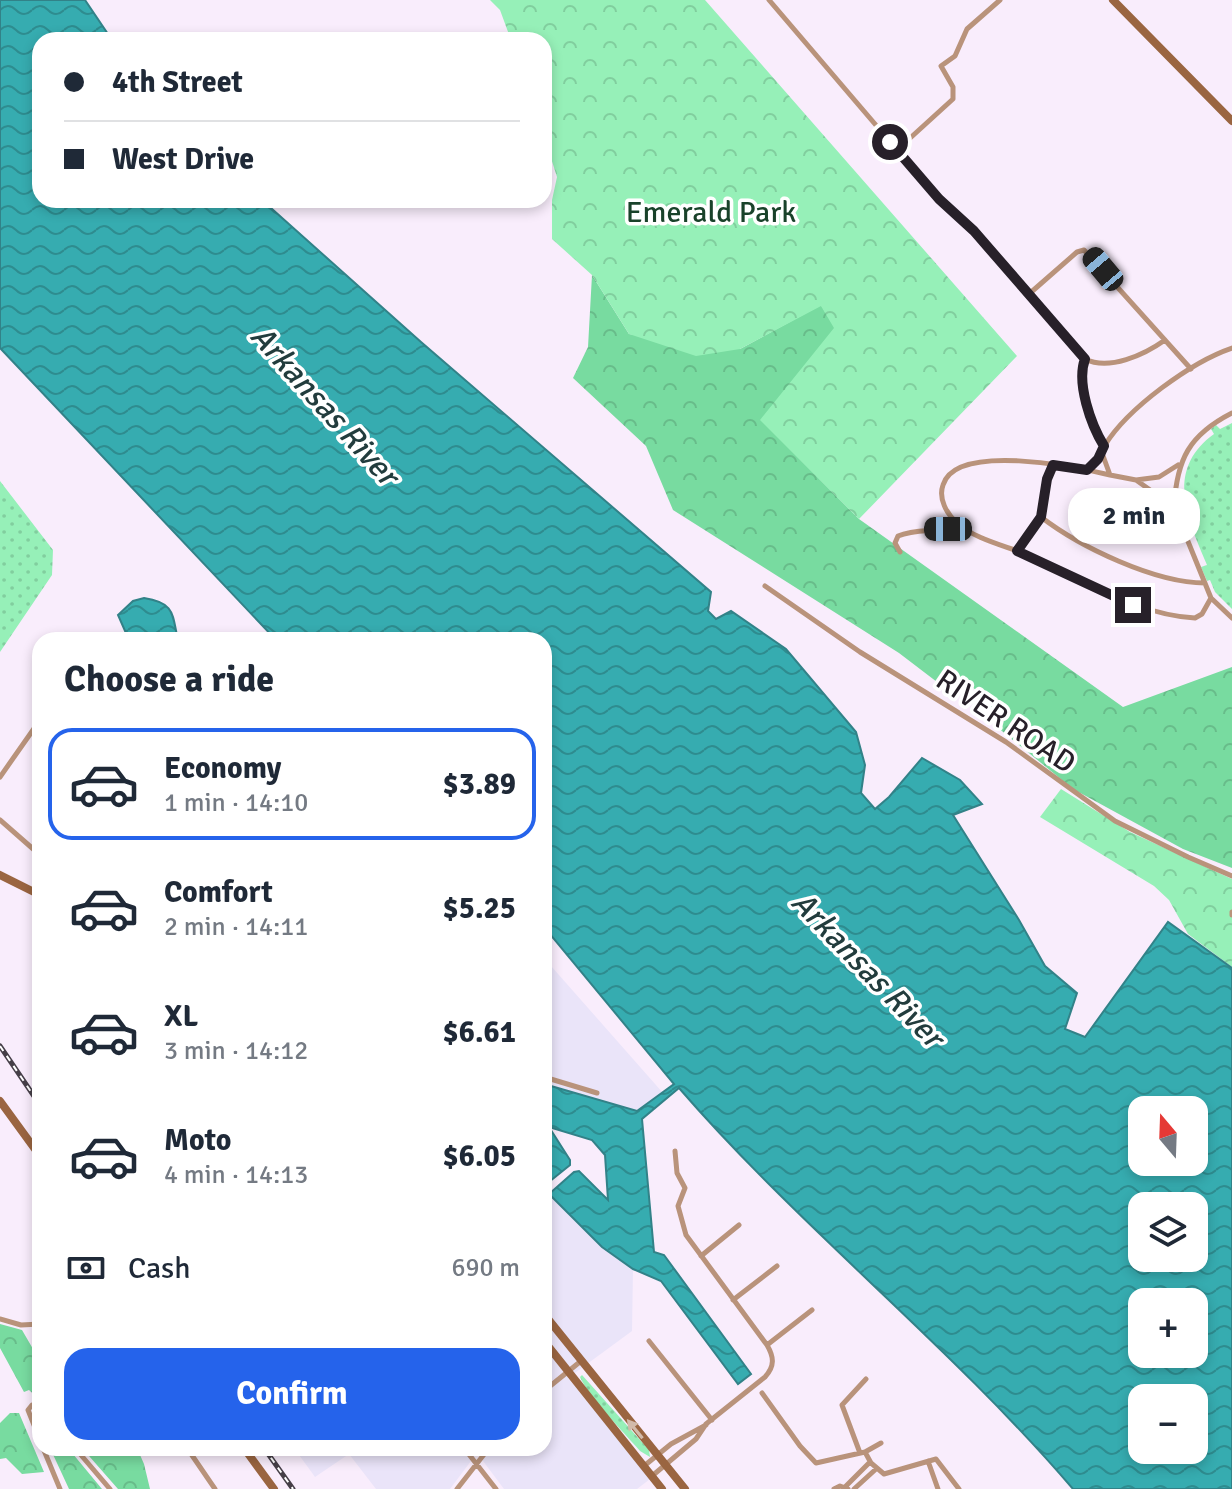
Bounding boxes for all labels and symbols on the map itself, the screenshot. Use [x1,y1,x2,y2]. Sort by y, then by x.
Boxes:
route start [872,124,908,160]
park label: Emerald Park [626,194,796,231]
car [1078,243,1128,295]
water label: Arkansas River [243,317,409,497]
callout: 2 min [1067,489,1199,545]
car [924,517,972,541]
route end [1115,587,1151,623]
street label: RIVER ROAD [929,661,1083,782]
water label: Arkansas River [784,883,955,1059]
north arrow [1128,1096,1208,1176]
one-way arrow [627,1419,644,1439]

